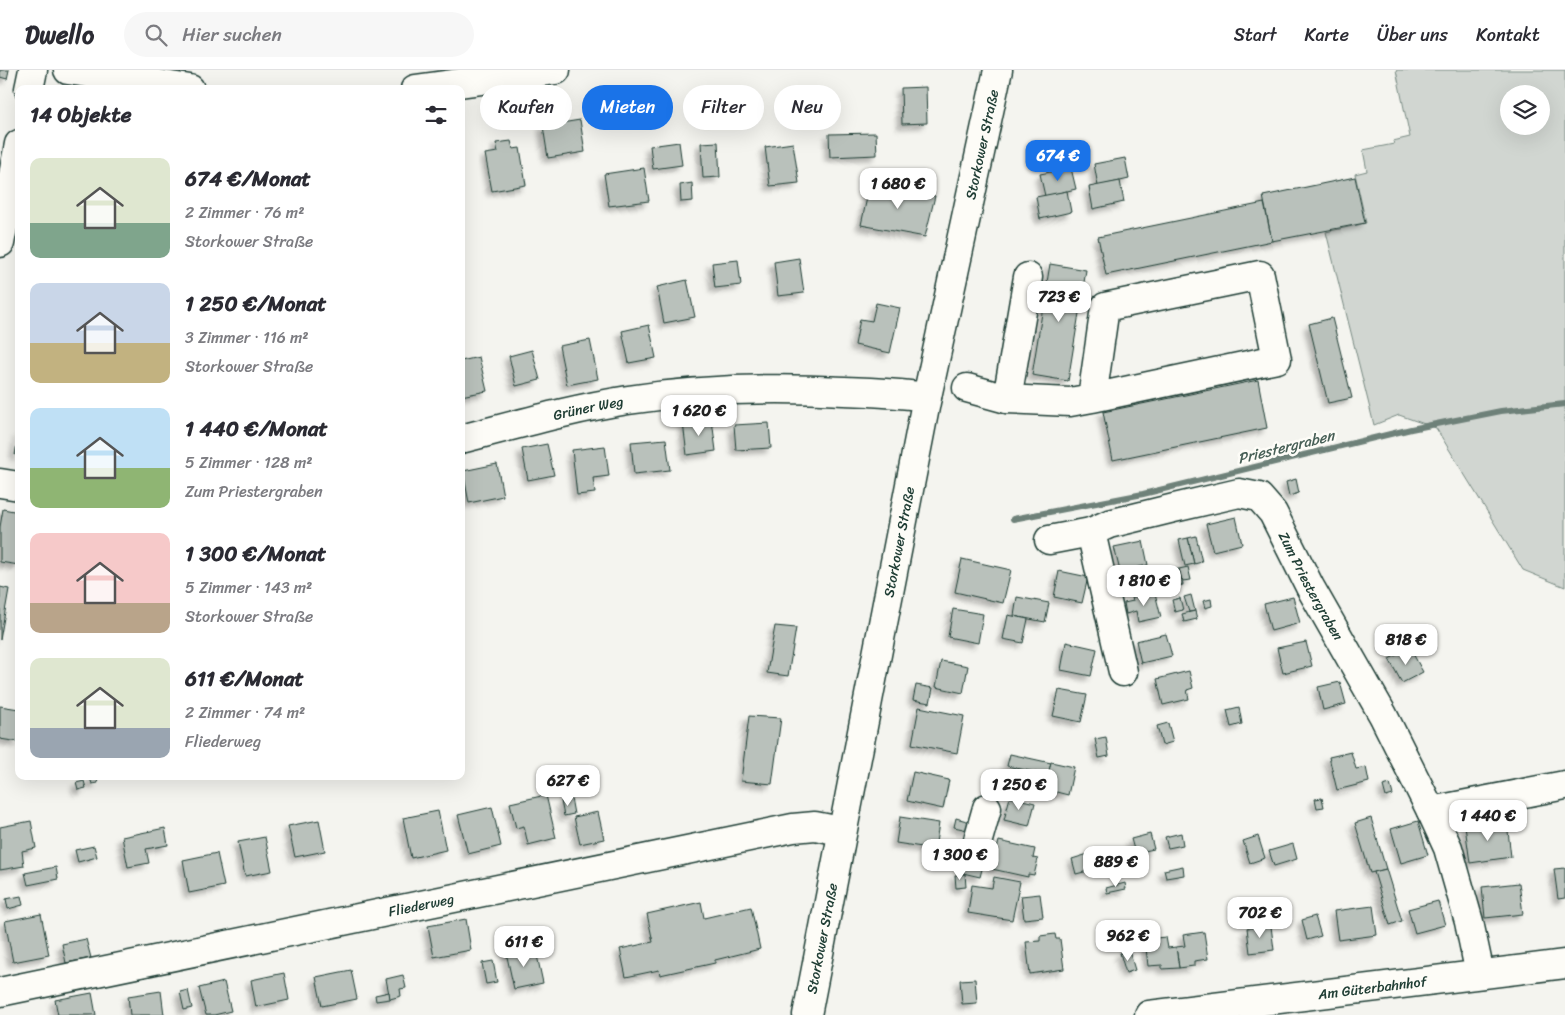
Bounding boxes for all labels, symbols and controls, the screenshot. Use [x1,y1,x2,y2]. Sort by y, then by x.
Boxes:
search box [124,12,474,57]
text: Dwello [25,14,94,56]
text: Hier suchen [182,18,282,51]
text: Start [1234,19,1277,51]
text: Karte [1305,19,1349,51]
text: Über uns [1377,19,1448,51]
text: Kontakt [1476,19,1540,51]
icon: search [142,21,170,49]
chip: Kaufen [480,85,572,130]
chip: Mieten [582,85,673,130]
chip: Filter [683,85,764,130]
chip: Neu [774,85,841,130]
map controls [1500,85,1550,135]
button: layers [1500,85,1550,135]
street label: Storkower Straße [958,87,1006,202]
text: 14 Objekte [30,96,131,134]
icon: filters [422,101,450,129]
pin: 674 € [1023,140,1093,182]
text: 674 € [1036,141,1080,170]
text: 674 €/Monat [185,160,311,198]
pin: 1 680 € [852,168,944,210]
text: 1 680 € [871,169,925,198]
icon: home [70,178,130,238]
text: 2 Zimmer · 76 m² [185,198,304,227]
text: Storkower Straße [185,227,313,256]
pin: 723 € [1024,280,1094,323]
text: 723 € [1038,282,1080,311]
text: 1 250 €/Monat [185,285,326,323]
icon: home [70,303,130,363]
text: 3 Zimmer · 116 m² [185,323,309,352]
text: Storkower Straße [185,352,313,381]
street label: Grüner Weg [550,388,625,427]
pin: 1 620 € [653,394,745,437]
text: 1 620 € [672,396,726,425]
text: 1 440 €/Monat [185,410,328,448]
water label: Priestergraben [1235,422,1339,472]
icon: home [70,428,130,488]
text: 5 Zimmer · 128 m² [185,448,313,477]
text: Zum Priestergraben [185,477,323,506]
street label: Storkower Straße [876,484,922,599]
street label: Zum Priestergraben [1272,527,1351,646]
text: 1 300 €/Monat [185,535,326,573]
icon: home [70,553,130,613]
pin: 1 810 € [1098,564,1190,607]
text: 1 810 € [1118,566,1170,595]
text: 5 Zimmer · 143 m² [185,573,312,602]
text: Storkower Straße [185,602,313,631]
pin: 818 € [1371,624,1441,666]
text: 818 € [1386,625,1426,654]
text: 611 €/Monat [185,660,304,698]
icon: home [70,678,130,738]
text: 2 Zimmer · 74 m² [185,698,305,727]
text: Fliederweg [185,727,261,756]
pin: 627 € [533,764,603,807]
text: 627 € [547,766,589,795]
pin: 1 250 € [973,768,1065,811]
text: 1 250 € [992,770,1046,799]
pin: 1 440 € [1442,800,1534,842]
text: 1 440 € [1460,801,1516,830]
pin: 1 300 € [914,838,1006,881]
text: 1 300 € [933,840,987,869]
pin: 889 € [1081,846,1151,888]
text: 889 € [1094,847,1138,876]
street label: Storkower Straße [799,881,845,996]
street label: Fliederweg [386,886,456,924]
pin: 702 € [1225,896,1295,939]
text: 702 € [1238,898,1282,927]
pin: 962 € [1093,920,1163,962]
text: 962 € [1107,921,1149,950]
pin: 611 € [489,926,559,968]
text: 611 € [505,927,543,956]
street label: Am Güterbahnhof [1316,968,1430,1007]

